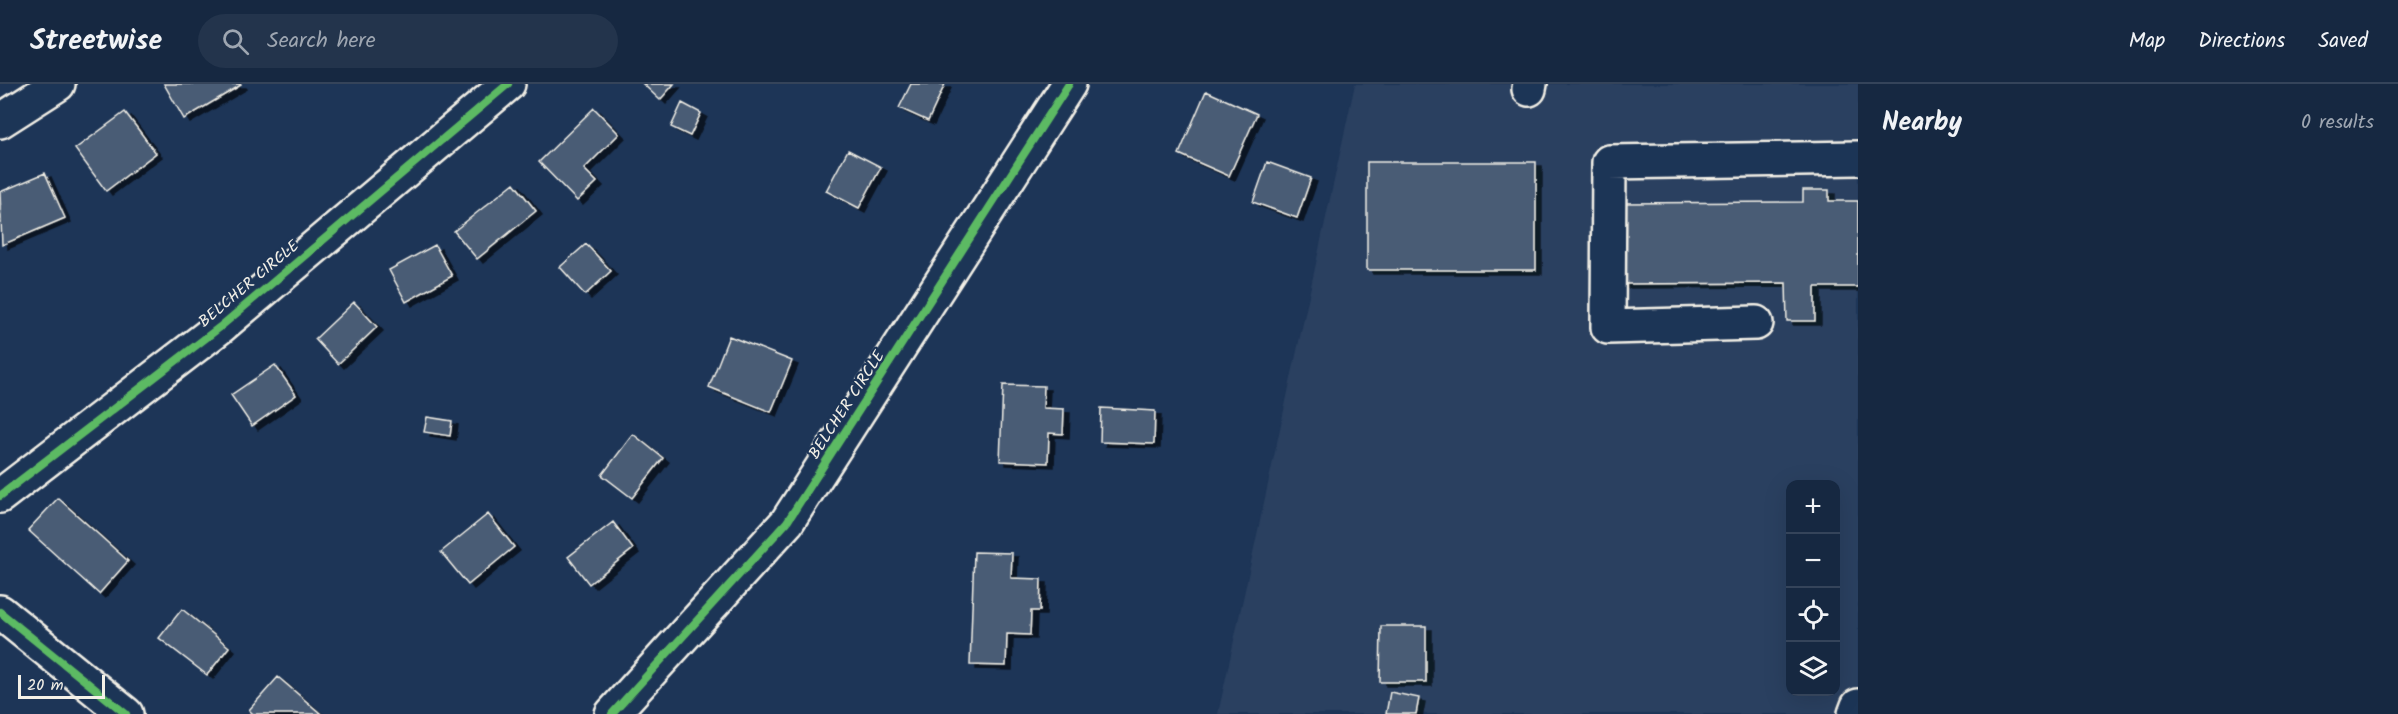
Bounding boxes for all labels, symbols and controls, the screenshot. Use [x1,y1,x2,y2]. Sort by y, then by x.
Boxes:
search box [198,14,618,68]
text: Streetwise [30,19,162,64]
text: Search here [267,24,376,59]
icon: search [219,25,252,58]
text: Map [2129,25,2165,58]
text: Directions [2198,25,2285,58]
text: Saved [2318,25,2368,58]
text: Nearby [1882,102,1962,144]
text: 0 results [2301,107,2374,139]
street label: BELCHER CIRCLE [193,234,306,334]
street label: BELCHER CIRCLE [802,345,892,464]
map controls [1786,480,1840,696]
button: + [1786,480,1840,534]
button: − [1786,534,1840,588]
button: locate [1786,588,1840,642]
button: layers [1786,642,1840,696]
scale bar [18,672,105,700]
text: 20 m [27,673,63,698]

